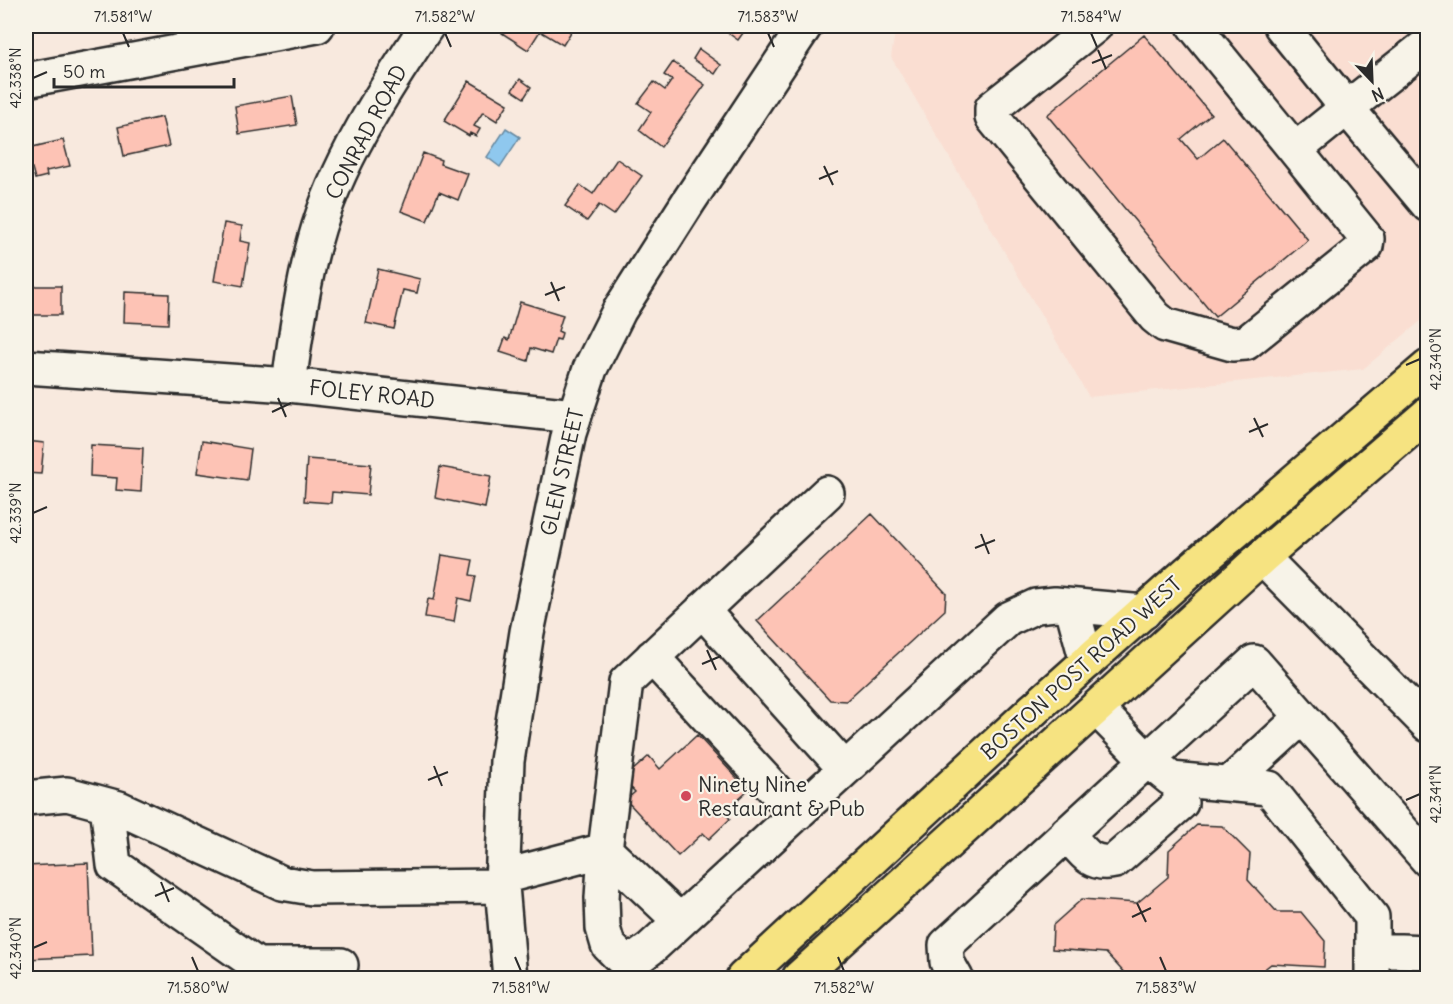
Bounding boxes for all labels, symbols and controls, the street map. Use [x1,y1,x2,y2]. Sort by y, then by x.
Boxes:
text: 71.581°W [94,7,152,26]
text: 71.582°W [415,7,476,26]
text: 71.583°W [738,7,799,26]
text: 71.584°W [1061,7,1122,26]
text: 42.338°N [6,47,25,109]
scale bar [54,51,234,89]
north arrow [1342,51,1402,111]
text: 50 m [63,60,105,83]
street label: CONRAD ROAD [319,60,413,204]
text: N [1369,83,1387,106]
text: 42.340°N [1426,328,1445,390]
street label: FOLEY ROAD [308,374,436,414]
street label: GLEN STREET [534,406,590,538]
text: 42.339°N [6,482,25,544]
street label: BOSTON POST ROAD WEST [975,571,1187,765]
text: 42.341°N [1426,765,1445,823]
place label: Ninety Nine Restaurant & Pub [698,771,865,822]
marker: Ninety Nine Restaurant & Pub [679,789,693,803]
text: 42.340°N [6,917,25,979]
text: 71.580°W [167,978,229,997]
text: 71.581°W [492,978,550,997]
text: 71.582°W [814,978,875,997]
text: 71.583°W [1136,978,1197,997]

